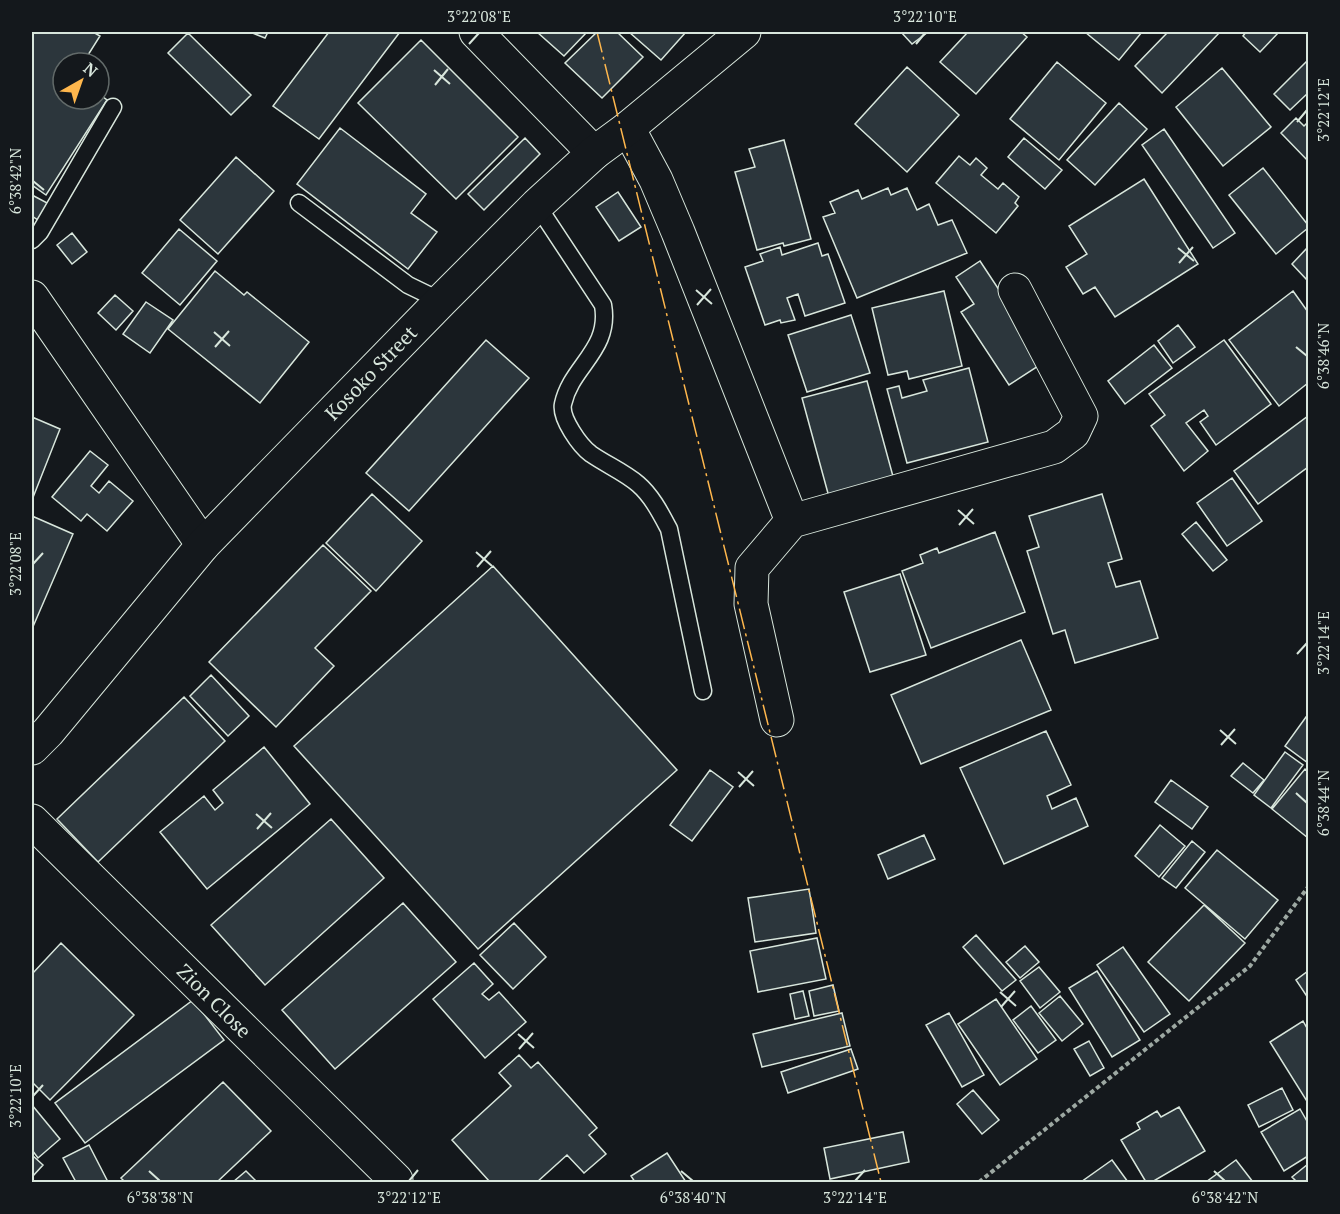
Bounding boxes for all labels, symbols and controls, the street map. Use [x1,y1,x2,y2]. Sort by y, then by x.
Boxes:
text: 3°22'08"E [447,6,511,26]
text: 3°22'10"E [893,6,957,26]
north arrow [51,51,111,111]
text: N [79,57,102,82]
text: 3°22'12"E [1313,78,1333,142]
text: 6°38'42"N [5,148,25,214]
street label: Kosoko Street [319,319,423,426]
text: 6°38'46"N [1313,323,1333,389]
text: 3°22'08"E [5,532,25,596]
text: 3°22'14"E [1313,611,1333,675]
text: 6°38'44"N [1313,770,1333,836]
street label: Zion Close [171,958,257,1044]
text: 3°22'10"E [5,1064,25,1128]
text: 6°38'38"N [127,1187,193,1207]
text: 3°22'12"E [377,1187,441,1207]
text: 6°38'40"N [660,1187,726,1207]
text: 3°22'14"E [823,1187,887,1207]
text: 6°38'42"N [1192,1187,1258,1207]

